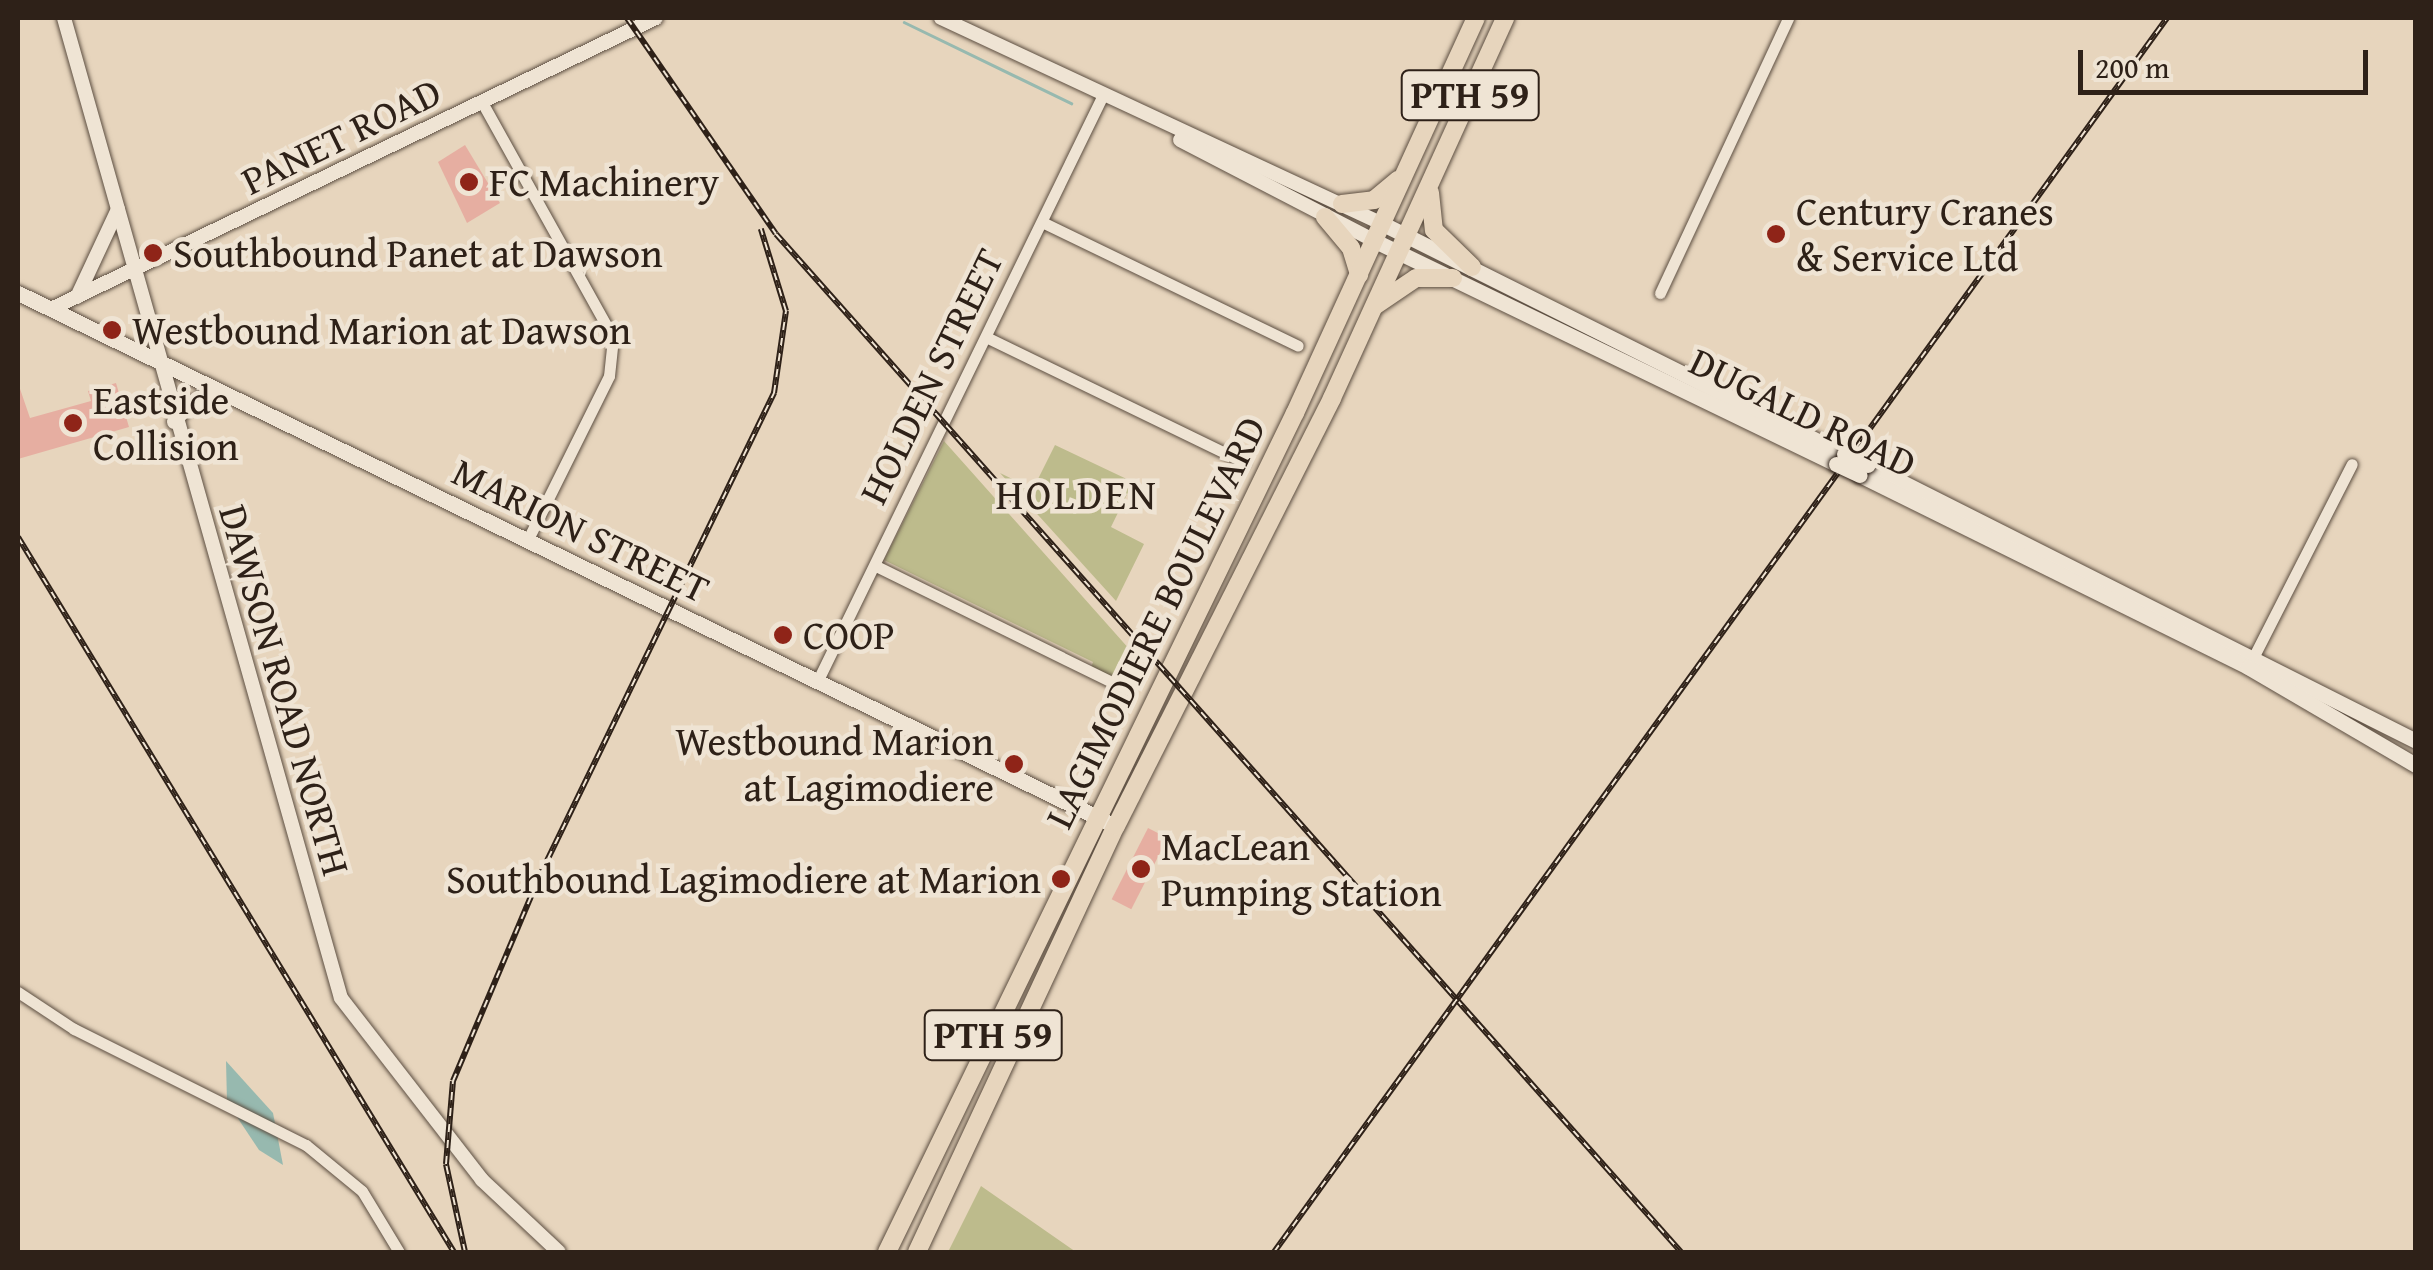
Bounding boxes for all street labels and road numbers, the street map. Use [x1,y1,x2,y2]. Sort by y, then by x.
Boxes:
road number: PTH 59 [1400,62,1540,128]
street label: PANET ROAD [234,67,448,205]
street label: HOLDEN STREET [849,241,1013,511]
street label: DUGALD ROAD [1682,337,1924,487]
street label: LAGIMODIERE BOULEVARD [1034,408,1276,836]
street label: MARION STREET [445,447,717,613]
street label: DAWSON ROAD NORTH [209,499,361,881]
road number: PTH 59 [923,1002,1063,1068]

